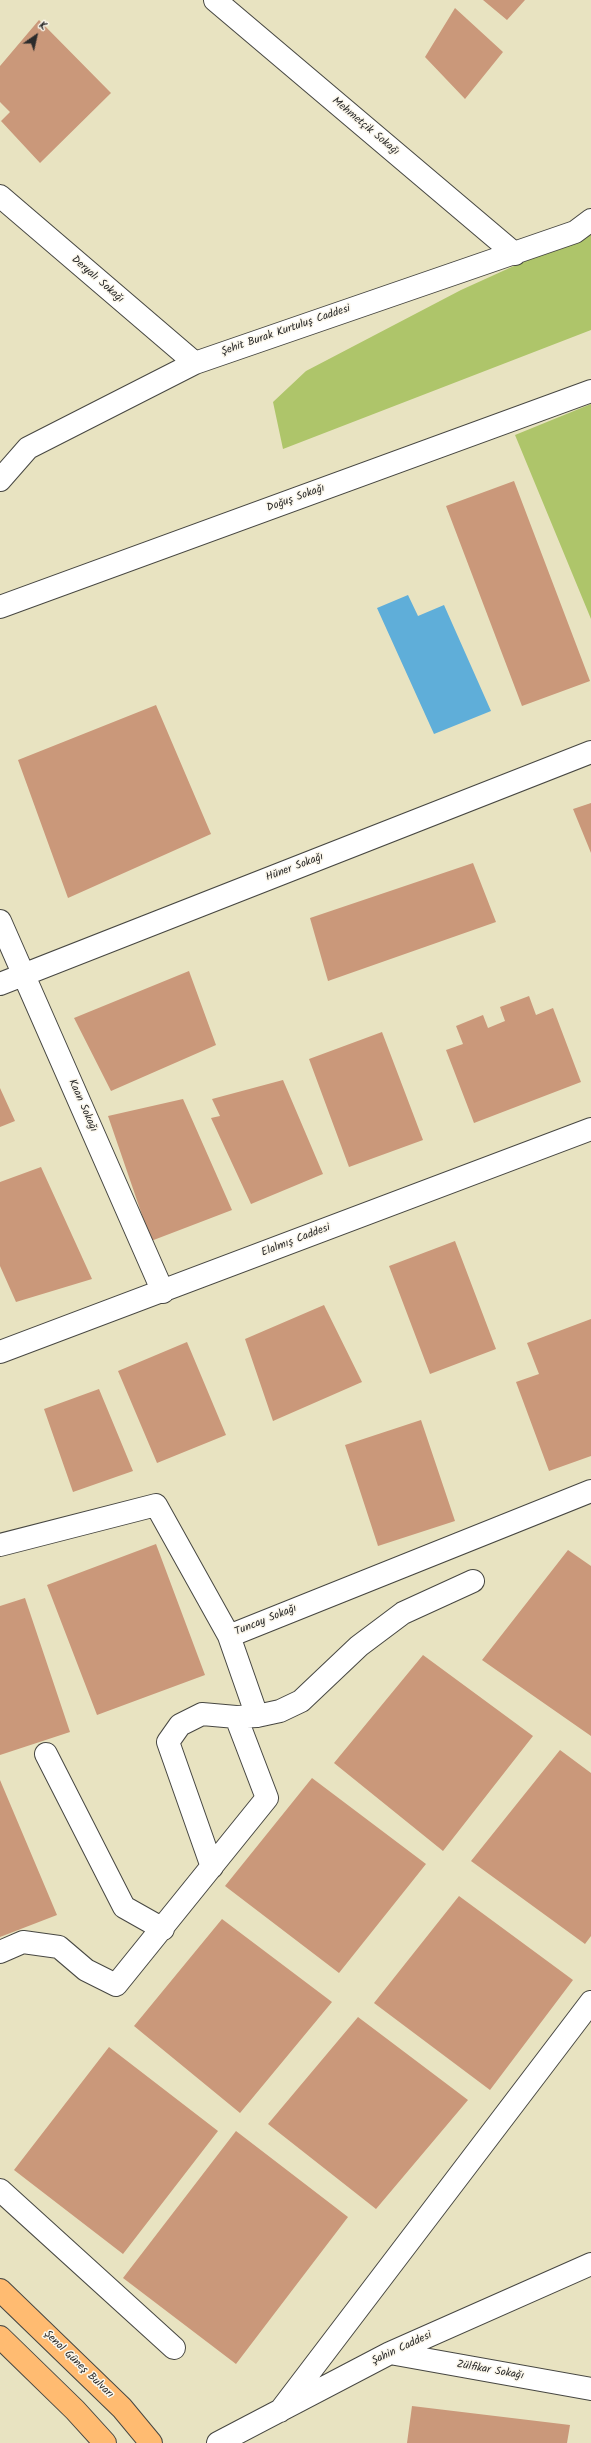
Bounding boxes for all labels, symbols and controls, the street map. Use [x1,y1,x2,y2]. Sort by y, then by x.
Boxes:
north arrow [16,16,56,56]
text: K [35,17,50,35]
street label: Mehmetçik Sokağı [329,95,401,159]
street label: Deryalı Sokağı [68,254,126,306]
street label: Şehit Burak Kurtuluş Caddesi [220,303,352,359]
street label: Doğuş Sokağı [265,482,327,516]
street label: Hüner Sokağı [264,851,326,885]
street label: Kaan Sokağı [65,1078,99,1134]
street label: Elalmış Caddesi [260,1222,332,1260]
street label: Tuncay Sokağı [233,1603,299,1639]
street label: Şenol Güneş Bulvarı [40,2328,116,2402]
street label: Şahin Caddesi [370,2329,434,2369]
street label: Zülfikar Sokağı [455,2359,525,2383]

